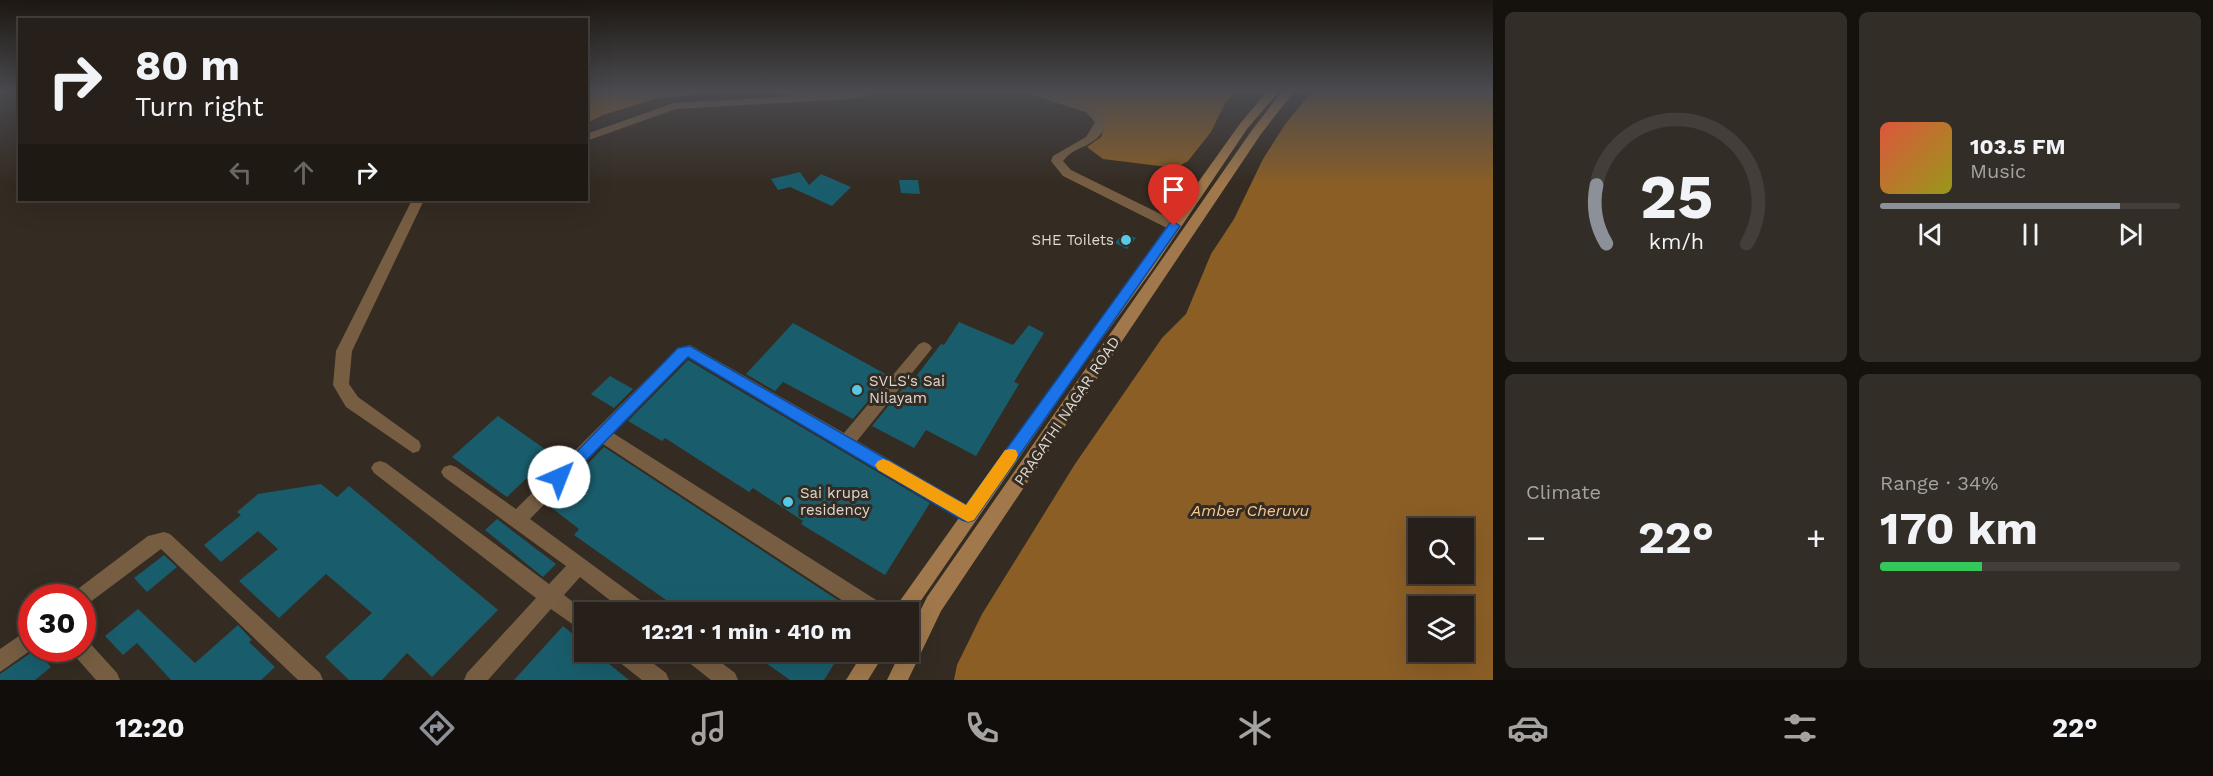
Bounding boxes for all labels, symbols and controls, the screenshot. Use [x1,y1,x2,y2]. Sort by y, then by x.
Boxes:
text: 80 m [135,41,240,90]
icon: right [36,42,114,120]
text: Turn right [135,91,264,123]
text: 103.5 FM [1970,134,2066,159]
icon: left [224,156,257,189]
icon: ahead [287,156,320,189]
icon: right [350,156,383,189]
text: Music [1970,159,2026,183]
text: 25 [1639,160,1713,233]
pin [1148,164,1199,226]
icon: arrive [1157,173,1190,206]
icon: previous [1914,218,1947,251]
icon: pause [2014,218,2047,251]
icon: next [2114,218,2147,251]
text: km/h [1648,229,1704,254]
place label: SHE Toilets [1031,231,1114,249]
marker: SHE Toilets [1119,233,1133,247]
street label: PRAGATHI NAGAR ROAD [1010,333,1124,489]
place label: SVLS's Sai Nilayam [869,372,945,407]
marker: SVLS's Sai Nilayam [850,383,864,397]
position arrow [527,445,591,509]
text: Range · 34% [1880,471,1998,495]
text: Climate [1526,480,1601,504]
place label: Sai krupa residency [800,484,870,519]
marker: Sai krupa residency [781,495,795,509]
water label: Amber Cheruvu [1190,501,1309,520]
text: 170 km [1880,502,2038,555]
text: 22° [1638,511,1714,564]
map controls [1408,518,1474,662]
button: search [1408,518,1474,584]
text: − [1526,518,1546,557]
text: + [1806,518,1826,557]
speed limit sign: 30 [18,584,96,662]
button: layers [1408,596,1474,662]
text: 12:21 · 1 min · 410 m [642,619,851,644]
icon: directions [416,707,458,749]
icon: music [688,707,730,749]
icon: phone [961,707,1003,749]
icon: climate [1234,707,1276,749]
icon: car [1507,707,1549,749]
icon: filters [1779,707,1821,749]
text: 12:20 [115,712,185,744]
text: 22° [2052,712,2098,744]

